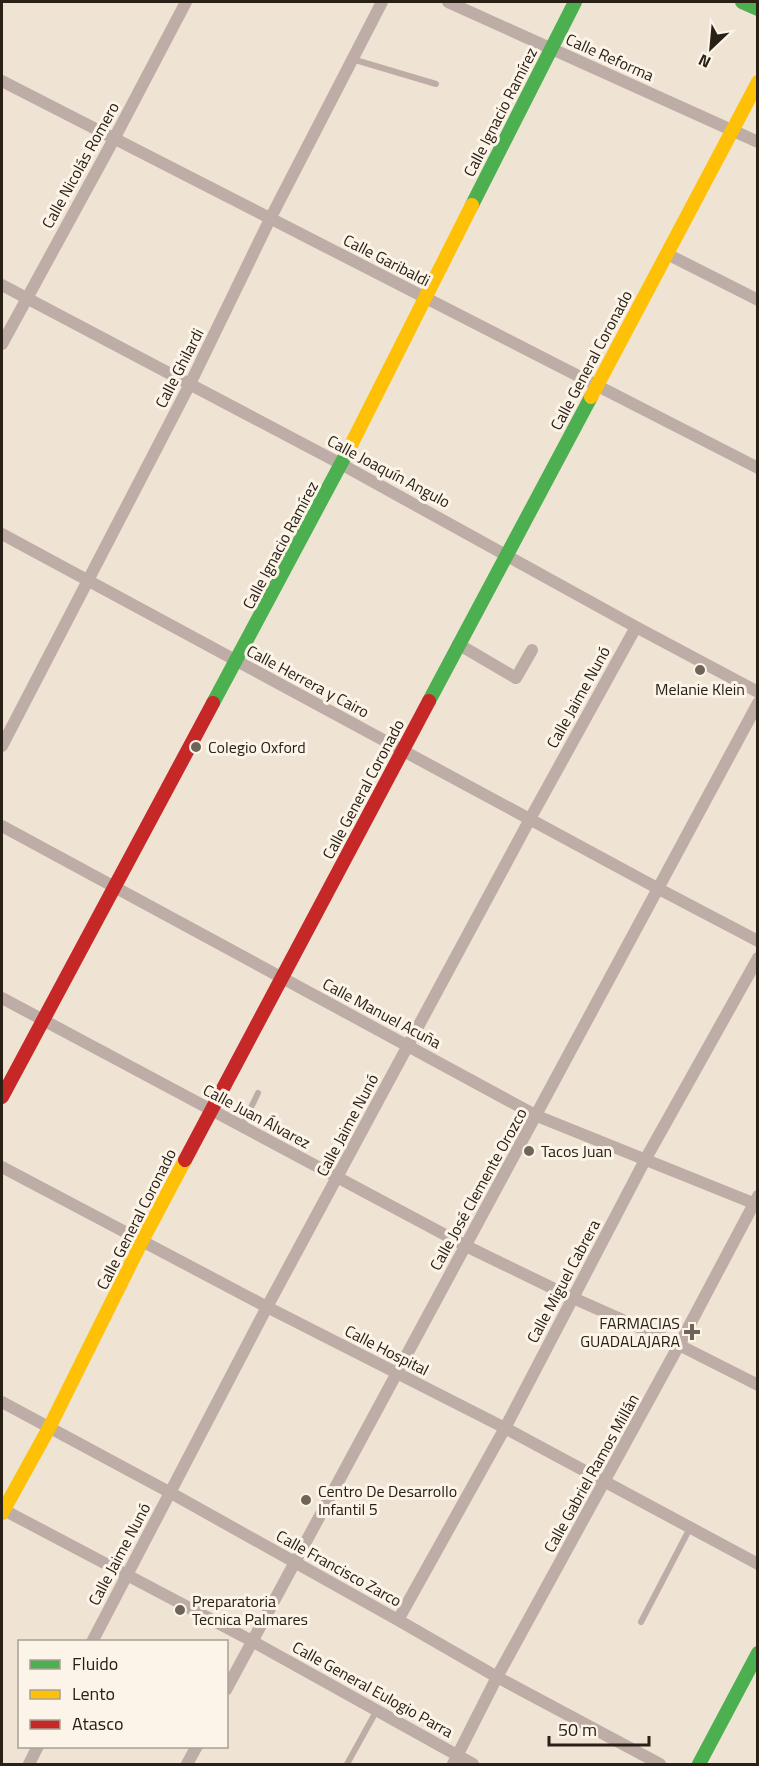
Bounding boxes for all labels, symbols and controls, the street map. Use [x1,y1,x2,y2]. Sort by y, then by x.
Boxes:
north arrow [681,18,741,78]
street label: Calle Reforma [562,27,658,87]
street label: Calle Ignacio Ramírez [457,43,543,181]
text: N [694,48,715,75]
street label: Calle Nicolás Romero [35,97,125,233]
street label: Calle Garibaldi [339,228,435,292]
street label: Calle General Coronado [544,286,638,434]
street label: Calle Ghilardi [149,324,209,412]
street label: Calle Joaquín Angulo [323,428,455,514]
street label: Calle Ignacio Ramírez [236,477,324,613]
street label: Calle Herrera y Cairo [242,639,374,723]
street label: Calle Jaime Nunó [540,642,616,752]
marker: Melanie Klein [693,663,707,677]
place label: Melanie Klein [655,677,745,701]
street label: Calle General Coronado [316,715,410,863]
place label: Colegio Oxford [208,735,306,759]
marker: Colegio Oxford [189,740,203,754]
street label: Calle Manuel Acuña [318,972,446,1054]
street label: Calle Jaime Nunó [310,1069,384,1181]
street label: Calle Juan Álvarez [199,1078,315,1154]
street label: Calle José Clemente Orozco [423,1103,533,1275]
place label: Tacos Juan [541,1139,612,1163]
street label: Calle General Coronado [90,1144,182,1294]
marker: Tacos Juan [522,1144,536,1158]
street label: Calle Miguel Cabrera [520,1215,606,1347]
place label: FARMACIAS GUADALAJARA [580,1311,680,1353]
street label: Calle Hospital [341,1319,433,1381]
marker: FARMACIAS GUADALAJARA [685,1325,699,1339]
street label: Calle Gabriel Ramos Millán [537,1389,645,1557]
place label: Centro De Desarrollo Infantil 5 [318,1479,457,1521]
marker: Centro De Desarrollo Infantil 5 [299,1493,313,1507]
street label: Calle Jaime Nunó [82,1498,156,1610]
street label: Calle Francisco Zarco [272,1524,406,1612]
place label: Preparatoria Tecnica Palmares [192,1589,308,1631]
marker: Preparatoria Tecnica Palmares [173,1603,187,1617]
street label: Calle General Eulogio Parra [288,1635,458,1743]
legend [18,1640,228,1748]
text: Fluido [72,1650,118,1677]
text: Lento [72,1680,115,1707]
scale bar [549,1709,650,1747]
text: Atasco [72,1710,123,1737]
text: 50 m [558,1716,597,1743]

